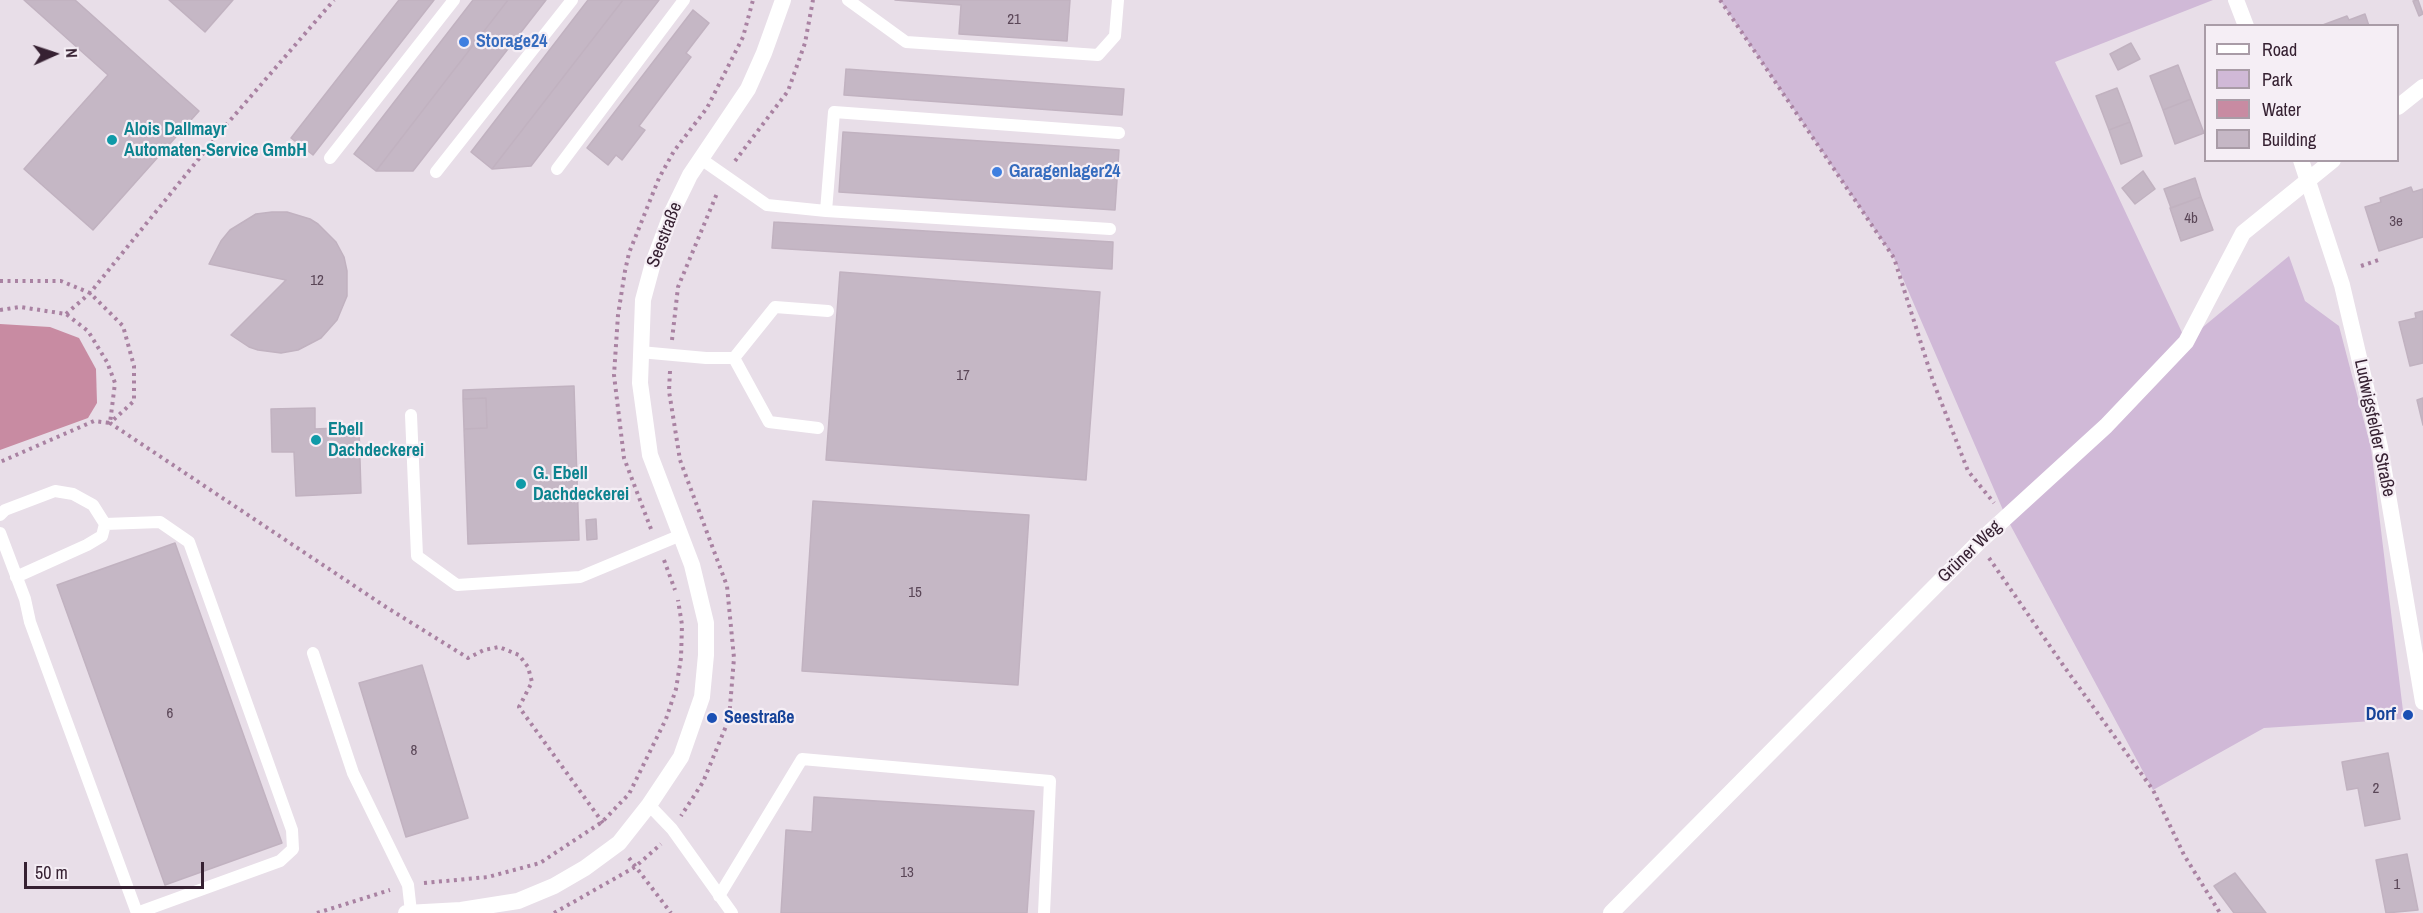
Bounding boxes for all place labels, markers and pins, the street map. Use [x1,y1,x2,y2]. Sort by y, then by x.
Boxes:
place label: Storage24 [476,31,547,53]
marker: Storage24 [457,35,471,49]
place label: Alois Dallmayr Automaten-Service GmbH [124,119,307,162]
marker: Alois Dallmayr Automaten-Service GmbH [105,133,119,147]
place label: Garagenlager24 [1009,161,1121,183]
marker: Garagenlager24 [990,165,1004,179]
place label: Ebell Dachdeckerei [328,419,424,462]
marker: Ebell Dachdeckerei [309,433,323,447]
place label: G. Ebell Dachdeckerei [533,463,629,506]
marker: G. Ebell Dachdeckerei [514,477,528,491]
place label: Dorf [2366,704,2396,726]
place label: Seestraße [724,707,795,729]
marker: Dorf [2401,708,2415,722]
marker: Seestraße [705,711,719,725]

